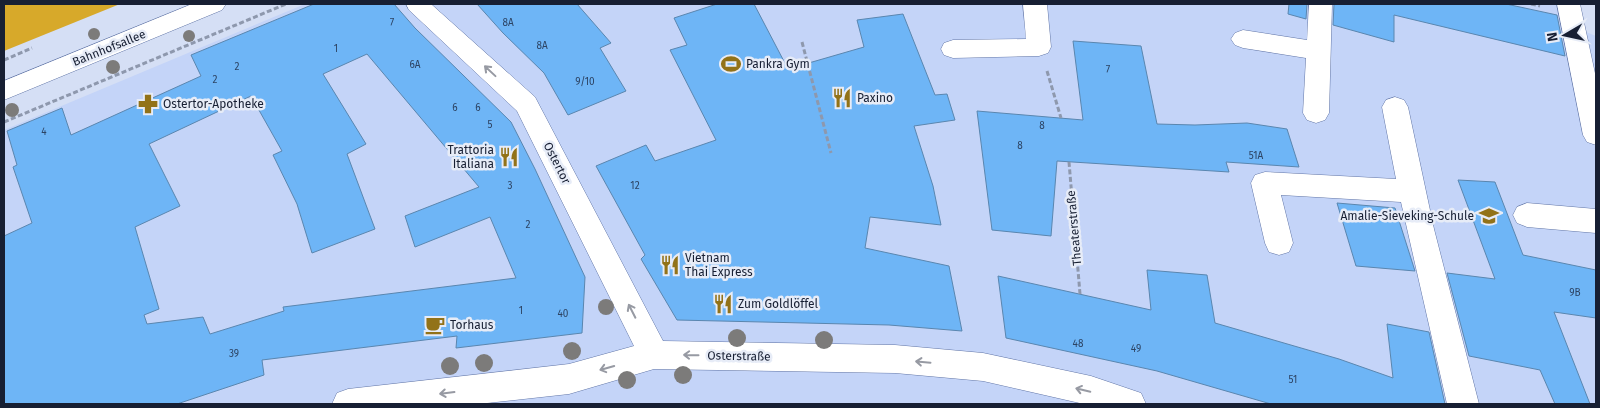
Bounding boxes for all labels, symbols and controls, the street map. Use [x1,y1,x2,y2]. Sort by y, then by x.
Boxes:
north arrow [1540,10,1590,60]
house number: 7 [390,17,395,29]
house number: 8A [502,17,514,29]
street label: Bahnhofsallee [70,27,148,69]
text: N [1544,31,1562,43]
house number: 8A [536,40,548,52]
house number: 1 [334,43,338,55]
sports icon: Pankra Gym [720,53,742,75]
place label: Pankra Gym [746,57,810,71]
house number: 6A [409,59,421,71]
house number: 2 [235,61,240,73]
house number: 7 [1106,64,1111,76]
one-way arrow [483,65,496,77]
house number: 2 [213,74,218,86]
house number: 9/10 [575,76,595,88]
restaurant icon: Paxino [831,87,853,109]
place label: Paxino [857,91,893,105]
pharmacy icon: Ostertor-Apotheke [137,93,159,115]
place label: Ostertor-Apotheke [163,97,264,111]
house number: 6 [452,102,458,114]
house number: 6 [475,102,481,114]
house number: 5 [487,119,493,131]
house number: 8 [1039,120,1045,132]
house number: 4 [41,126,47,138]
street label: Ostertor [541,140,574,187]
house number: 8 [1017,140,1023,152]
place label: Trattoria Italiana [447,143,494,171]
restaurant icon: Trattoria Italiana [498,146,520,168]
house number: 51A [1249,150,1264,162]
house number: 3 [508,180,513,192]
house number: 12 [630,180,640,192]
street label: Theaterstraße [1064,190,1084,266]
school or university icon: Amalie-Sieveking-Schule [1478,205,1500,227]
place label: Amalie-Sieveking-Schule [1340,209,1474,223]
house number: 2 [526,219,531,231]
place label: Vietnam Thai Express [685,251,753,279]
restaurant icon: Vietnam Thai Express [659,254,681,276]
house number: 9B [1569,287,1581,299]
restaurant icon: Zum Goldlöffel [712,293,734,315]
place label: Zum Goldlöffel [738,297,819,311]
one-way arrow [627,304,636,319]
house number: 1 [519,305,523,317]
house number: 40 [558,308,569,320]
cafe icon: Torhaus [424,314,446,336]
place label: Torhaus [450,318,494,332]
house number: 48 [1073,338,1084,350]
house number: 49 [1131,343,1141,355]
house number: 39 [229,348,239,360]
street label: Osterstraße [707,348,771,364]
one-way arrow [683,351,699,360]
one-way arrow [916,357,932,367]
one-way arrow [599,363,615,373]
house number: 51 [1289,374,1297,386]
one-way arrow [1076,385,1092,394]
one-way arrow [439,388,455,398]

